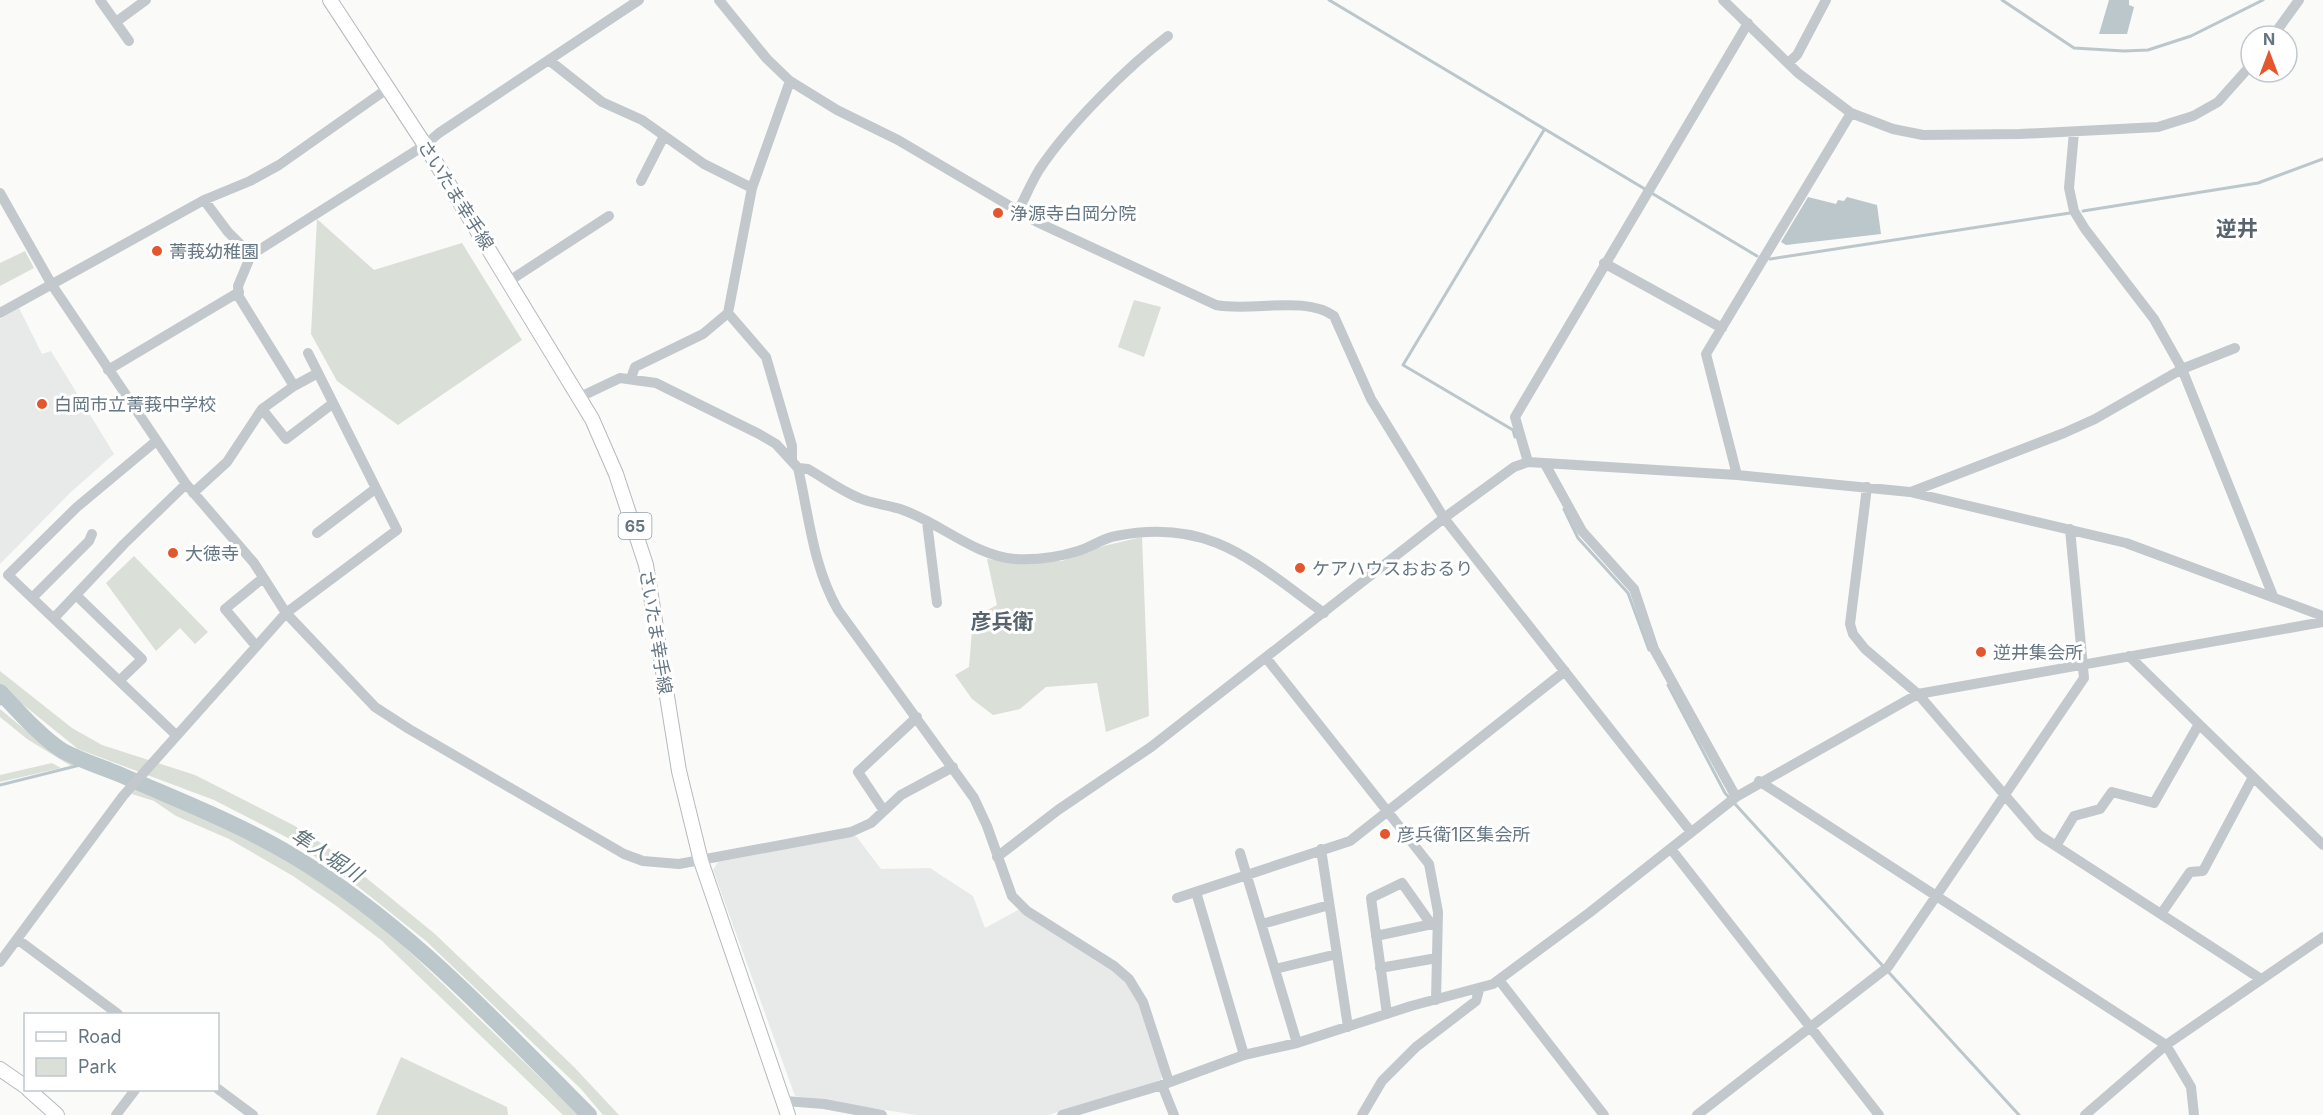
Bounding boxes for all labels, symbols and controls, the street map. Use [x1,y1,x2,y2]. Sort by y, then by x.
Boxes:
north arrow [2239,24,2299,84]
text: N [2263,29,2275,49]
street label: さいたま幸手線 [414,136,498,254]
place label: 浄源寺白岡分院 [1010,203,1136,224]
marker: 浄源寺白岡分院 [991,206,1005,220]
district label: 逆井 [2216,216,2258,241]
place label: 菁莪幼稚園 [169,241,259,262]
marker: 菁莪幼稚園 [150,244,164,258]
place label: 白岡市立菁莪中学校 [54,394,216,415]
marker: 白岡市立菁莪中学校 [35,397,49,411]
road number: 65 [618,513,652,539]
place label: 大徳寺 [185,543,239,564]
marker: 大徳寺 [166,546,180,560]
place label: ケアハウスおおるり [1312,558,1473,579]
marker: ケアハウスおおるり [1293,561,1307,575]
street label: さいたま幸手線 [636,568,676,696]
district label: 彦兵衛 [971,609,1034,634]
place label: 逆井集会所 [1993,642,2083,663]
marker: 逆井集会所 [1974,645,1988,659]
water label: 隼人堀川 [287,823,369,888]
place label: 彦兵衛1区集会所 [1397,824,1530,845]
marker: 彦兵衛1区集会所 [1378,827,1392,841]
legend [24,1013,219,1091]
text: Road [78,1026,121,1047]
text: Park [78,1056,117,1077]

